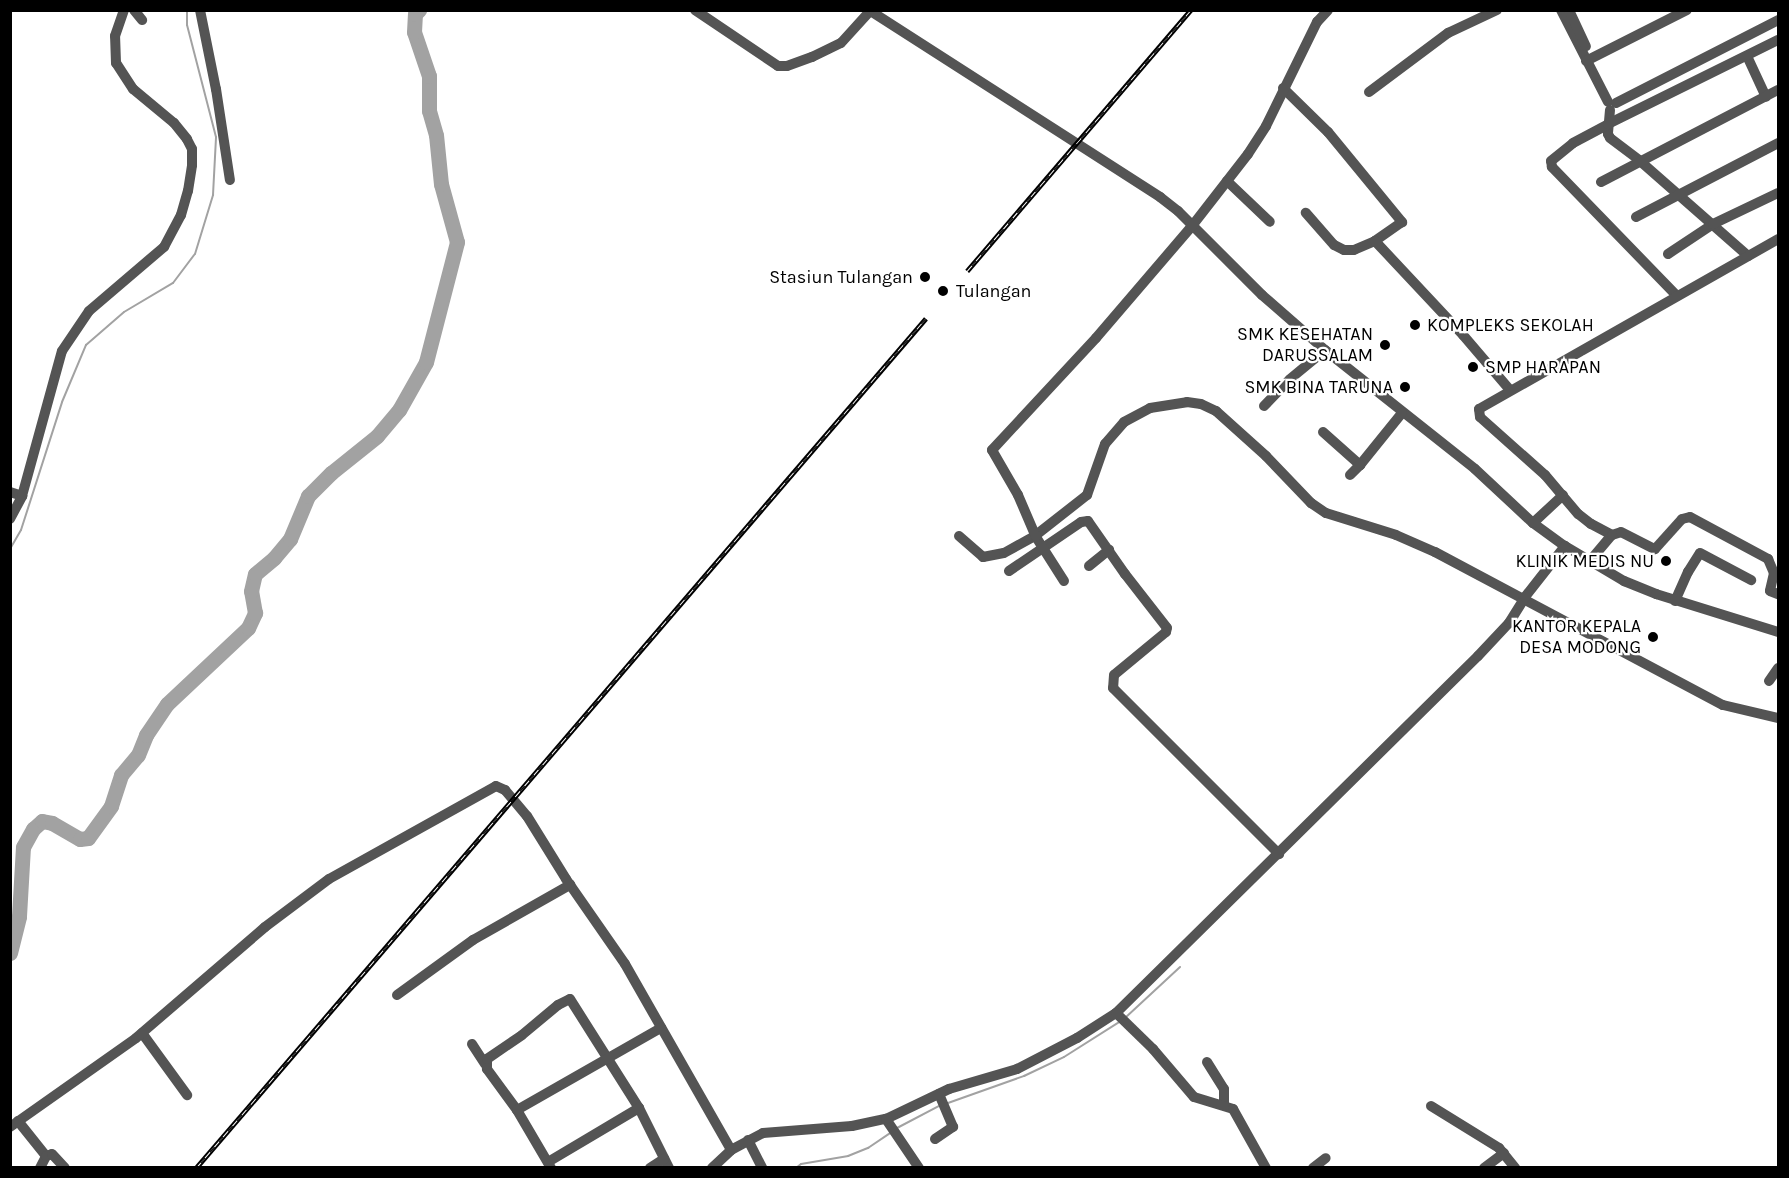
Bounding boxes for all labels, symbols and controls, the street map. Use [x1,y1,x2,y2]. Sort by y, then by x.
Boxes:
place label: Stasiun Tulangan [769,266,913,288]
marker: Stasiun Tulangan [918,270,932,284]
place label: Tulangan [956,280,1031,302]
marker: Tulangan [934,282,952,300]
place label: KOMPLEKS SEKOLAH [1427,314,1594,336]
marker: KOMPLEKS SEKOLAH [1408,318,1422,332]
place label: SMK KESEHATAN DARUSSALAM [1237,324,1373,366]
marker: SMK KESEHATAN DARUSSALAM [1378,338,1392,352]
place label: SMP HARAPAN [1485,356,1601,378]
marker: SMP HARAPAN [1466,360,1480,374]
place label: SMK BINA TARUNA [1244,376,1393,398]
marker: SMK BINA TARUNA [1398,380,1412,394]
place label: KLINIK MEDIS NU [1516,550,1654,572]
marker: KLINIK MEDIS NU [1659,554,1673,568]
place label: KANTOR KEPALA DESA MODONG [1512,616,1641,658]
marker: KANTOR KEPALA DESA MODONG [1646,630,1660,644]

